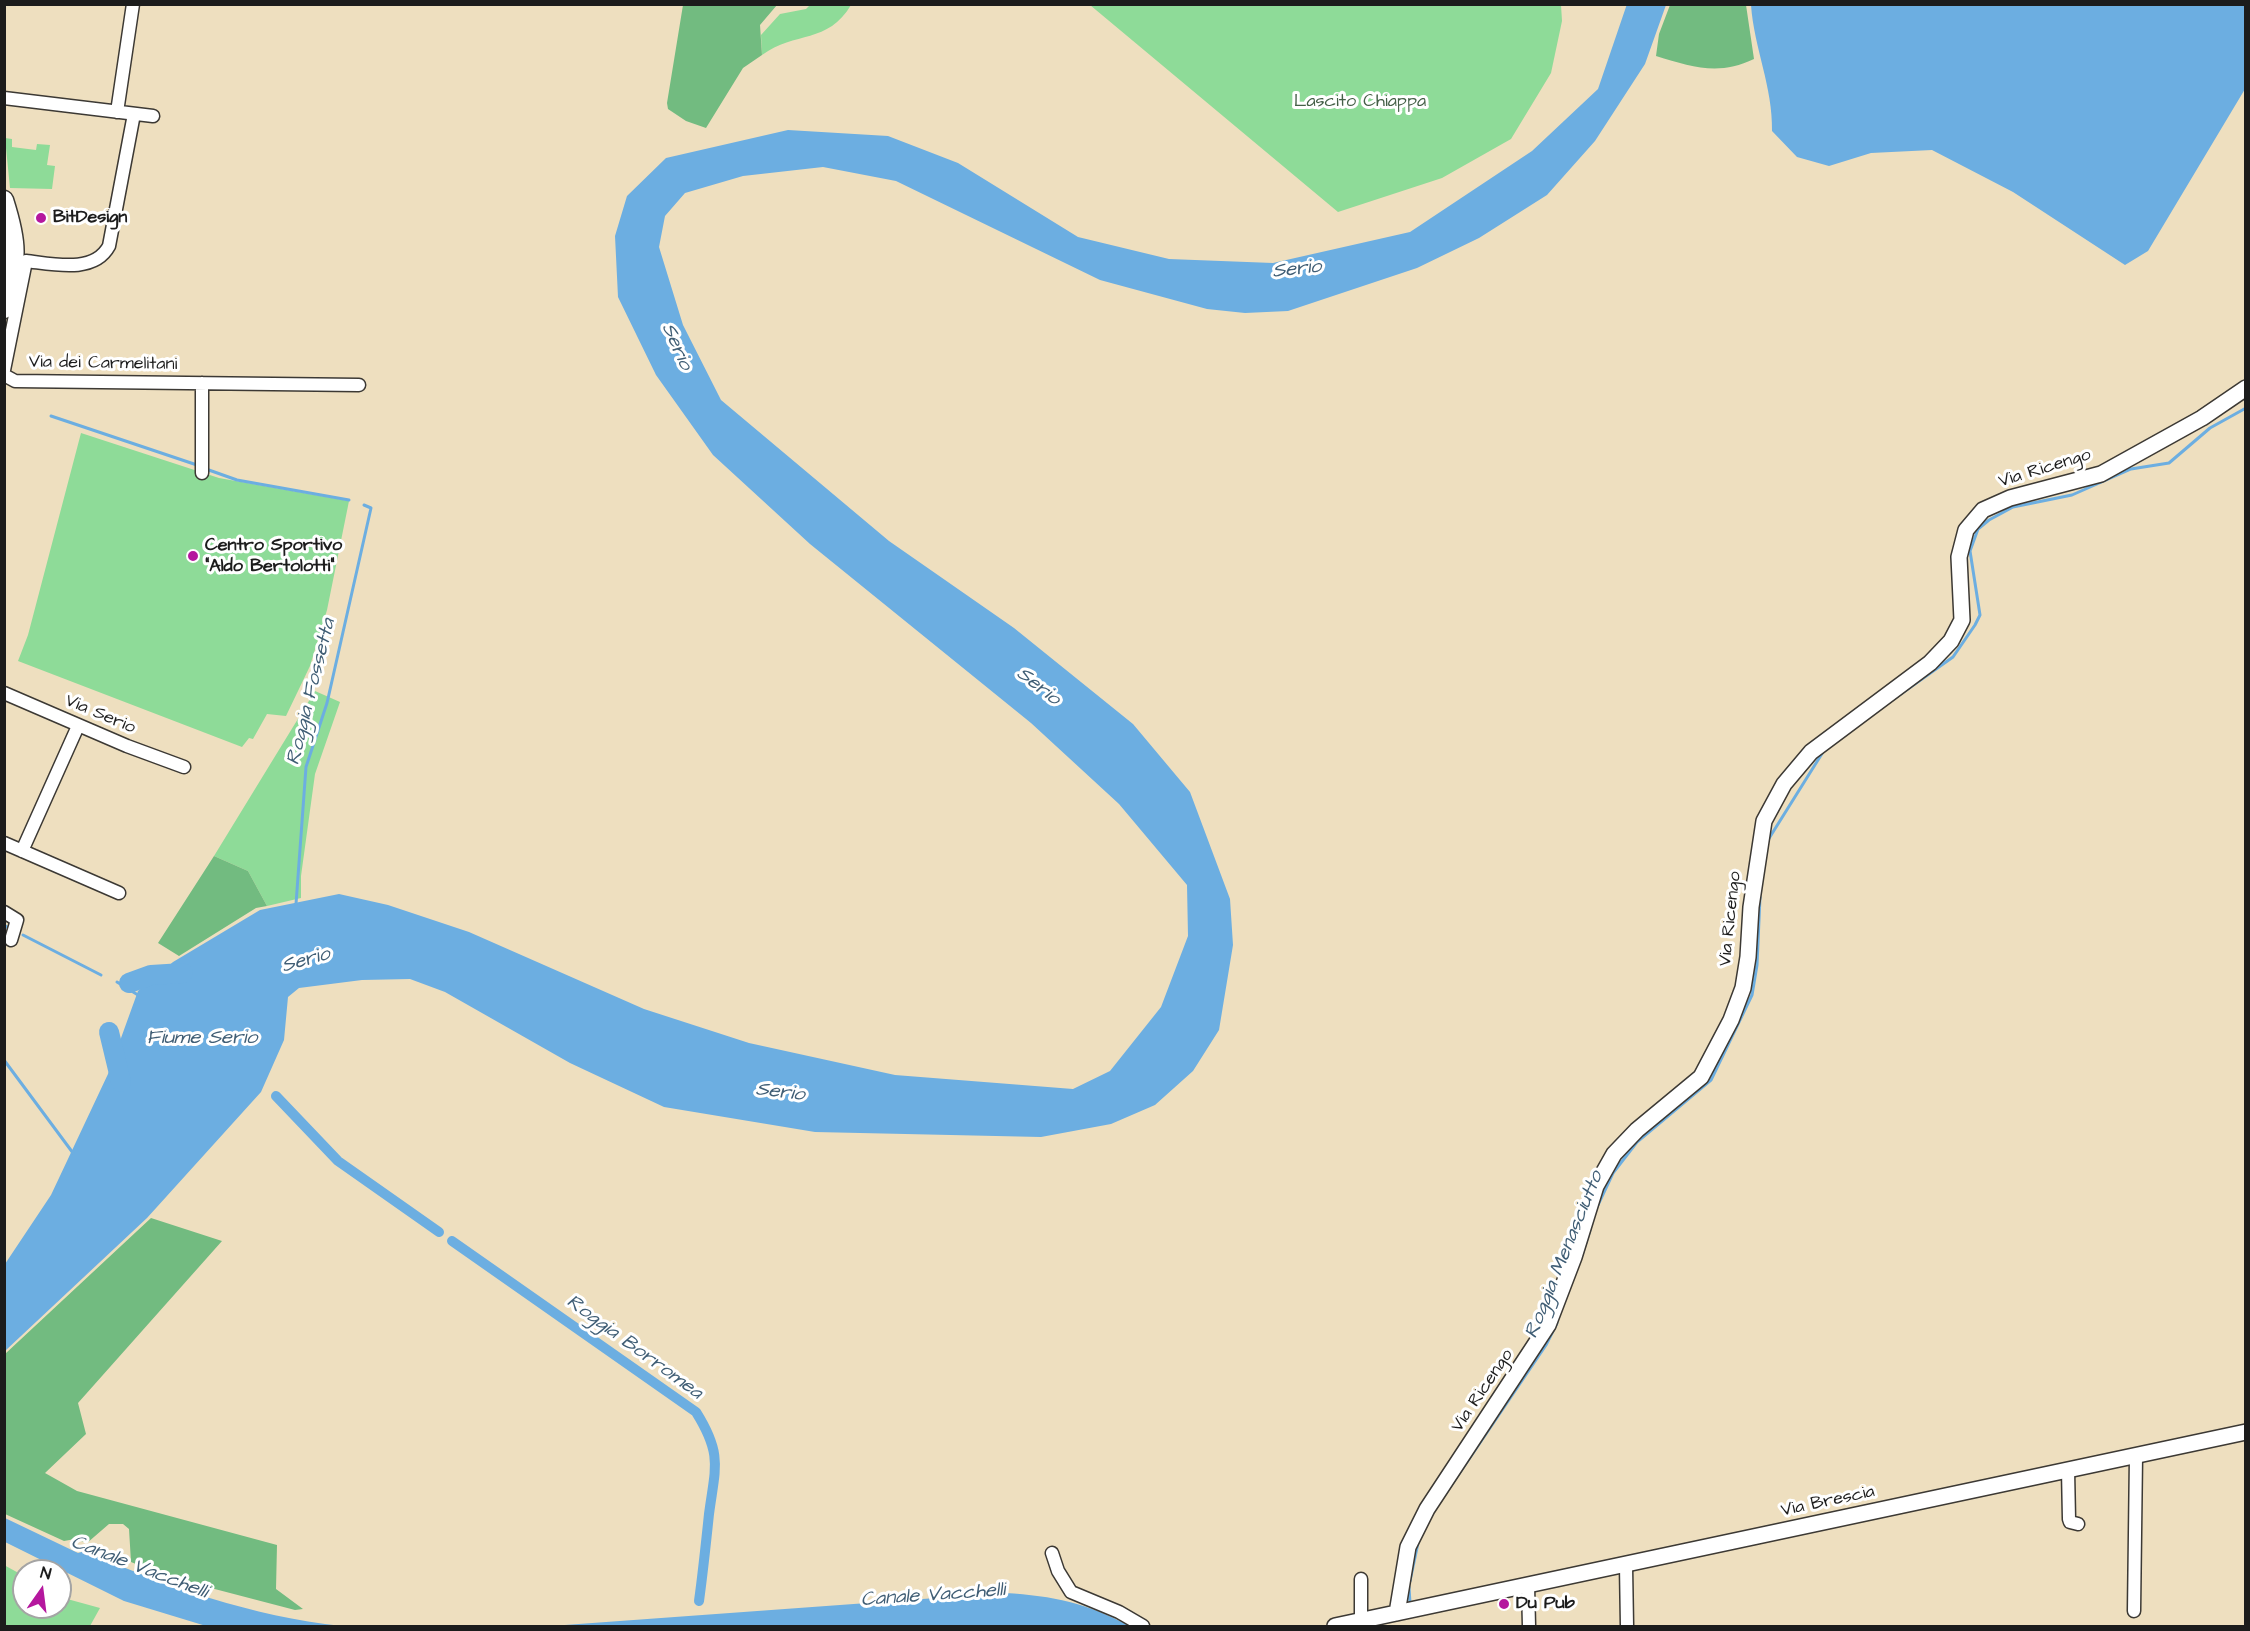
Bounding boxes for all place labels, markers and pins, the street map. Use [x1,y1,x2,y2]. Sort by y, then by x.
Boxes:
place label: BitDesign [53,207,127,229]
marker: BitDesign [34,211,48,225]
place label: Centro Sportivo "Aldo Bertolotti" [205,535,342,578]
marker: Centro Sportivo "Aldo Bertolotti" [186,549,200,563]
place label: Du Pub [1516,1593,1575,1615]
marker: Du Pub [1497,1597,1511,1611]

